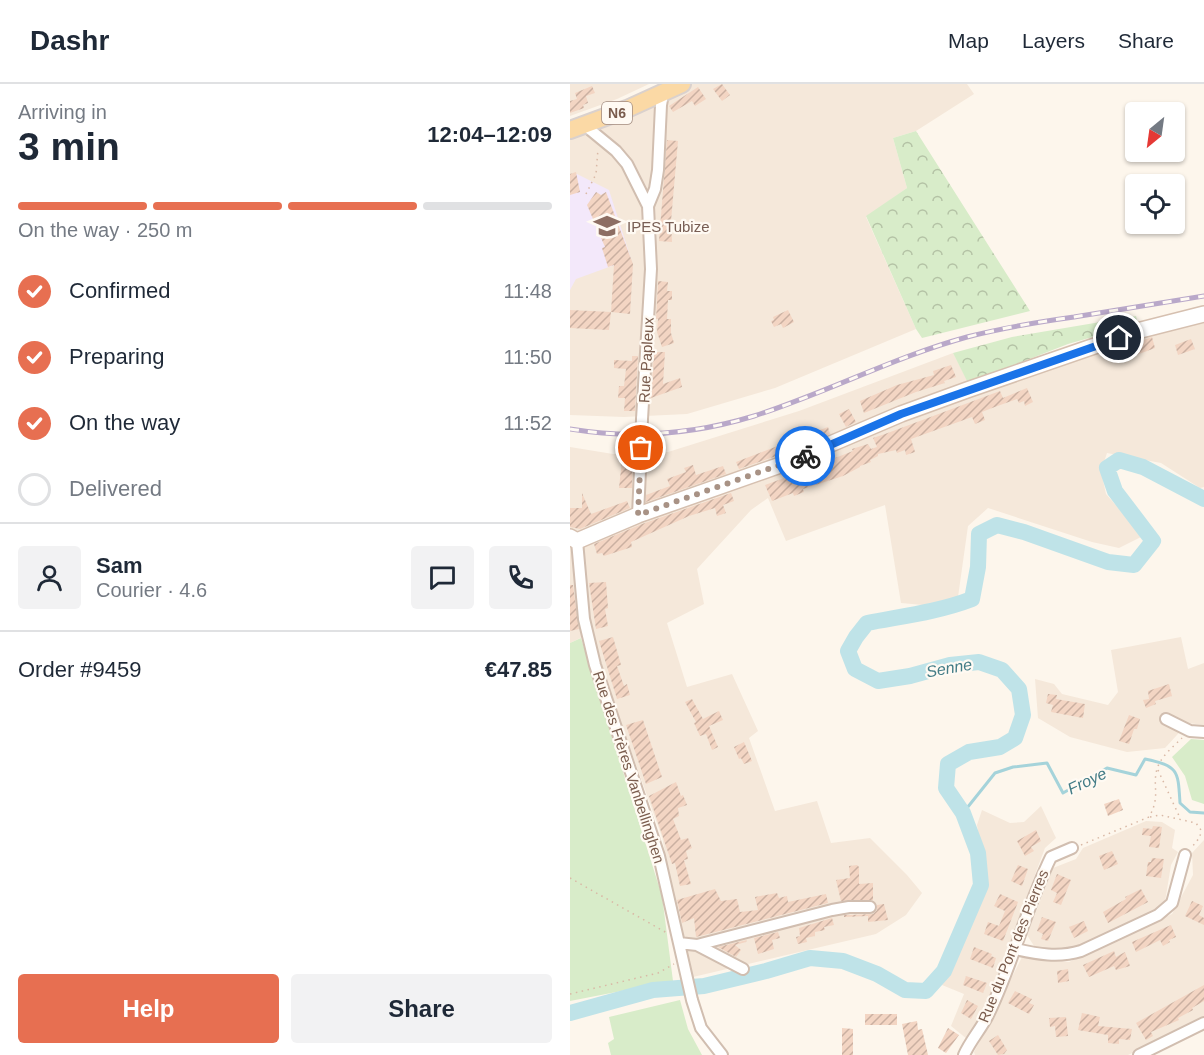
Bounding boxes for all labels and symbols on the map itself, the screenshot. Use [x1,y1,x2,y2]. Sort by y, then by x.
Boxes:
road number: N6 [602,102,632,124]
north arrow [1125,102,1185,162]
school or university icon: IPES Tubize [592,211,622,241]
place label: IPES Tubize [627,218,710,235]
pin [1093,312,1144,363]
street label: Rue Papleux [635,316,657,403]
pin [615,422,666,473]
courier [775,426,835,486]
water label: Senne [925,656,973,680]
street label: Rue des Frères Vanbellinghen [590,669,668,865]
water label: Froye [1065,765,1109,797]
street label: Rue du Pont des Pierres [975,867,1051,1025]

